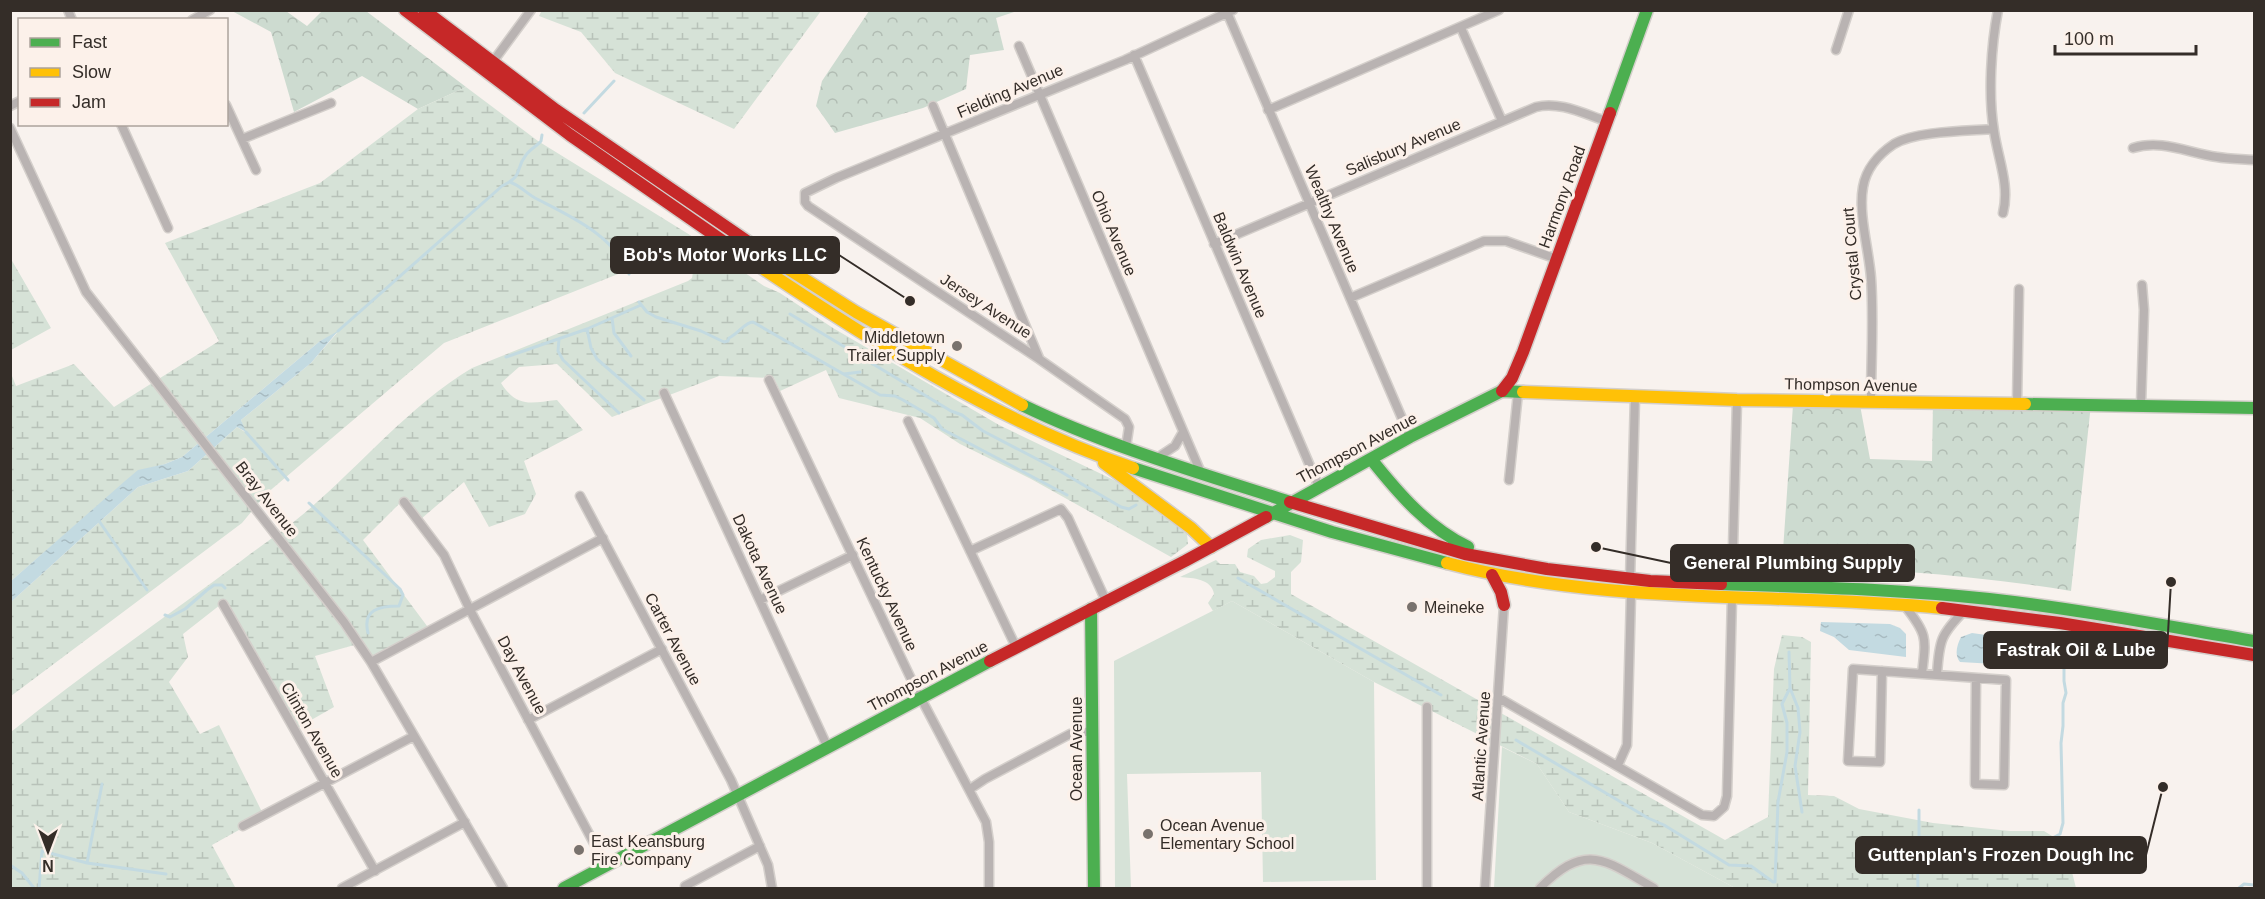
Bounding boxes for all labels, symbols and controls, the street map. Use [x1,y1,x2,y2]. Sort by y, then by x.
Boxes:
legend [18,18,228,126]
scale bar [2055,18,2196,56]
text: 100 m [2064,29,2114,49]
text: Fast [72,32,107,52]
street label: Fielding Avenue [954,61,1066,121]
text: Slow [72,62,112,82]
text: Jam [72,92,106,112]
street label: Salisbury Avenue [1343,115,1463,179]
street label: Harmony Road [1536,144,1588,250]
street label: Wealthy Avenue [1302,163,1362,275]
street label: Ohio Avenue [1088,188,1140,278]
street label: Crystal Court [1839,206,1865,301]
street label: Baldwin Avenue [1210,209,1270,321]
callout: Bob's Motor Works LLC [611,237,839,273]
text: Bob's Motor Works LLC [623,245,827,265]
street label: Jersey Avenue [937,270,1035,342]
place label: Middletown Trailer Supply [847,329,945,364]
marker: Middletown Trailer Supply [950,339,964,353]
street label: Thompson Avenue [1784,375,1918,395]
street label: Thompson Avenue [1294,409,1420,487]
street label: Bray Avenue [232,458,302,540]
street label: Dakota Avenue [729,511,791,617]
street label: Kentucky Avenue [853,535,921,654]
callout: General Plumbing Supply [1671,545,1914,581]
text: General Plumbing Supply [1683,553,1903,573]
street label: Carter Avenue [642,590,704,688]
place label: Meineke [1424,599,1485,616]
marker: Meineke [1405,600,1419,614]
callout: Fastrak Oil & Lube [1984,632,2167,668]
street label: Day Avenue [494,633,550,717]
street label: Thompson Avenue [865,637,991,715]
text: Fastrak Oil & Lube [1996,640,2156,660]
street label: Clinton Avenue [278,679,346,781]
street label: Atlantic Avenue [1469,690,1493,801]
street label: Ocean Avenue [1068,697,1085,801]
place label: Ocean Avenue Elementary School [1160,817,1294,852]
north arrow [18,821,78,881]
marker: Ocean Avenue Elementary School [1141,827,1155,841]
place label: East Keansburg Fire Company [591,833,705,868]
callout: Guttenplan's Frozen Dough Inc [1856,837,2146,873]
marker: East Keansburg Fire Company [572,843,586,857]
text: Guttenplan's Frozen Dough Inc [1868,845,2134,865]
text: N [42,857,54,874]

